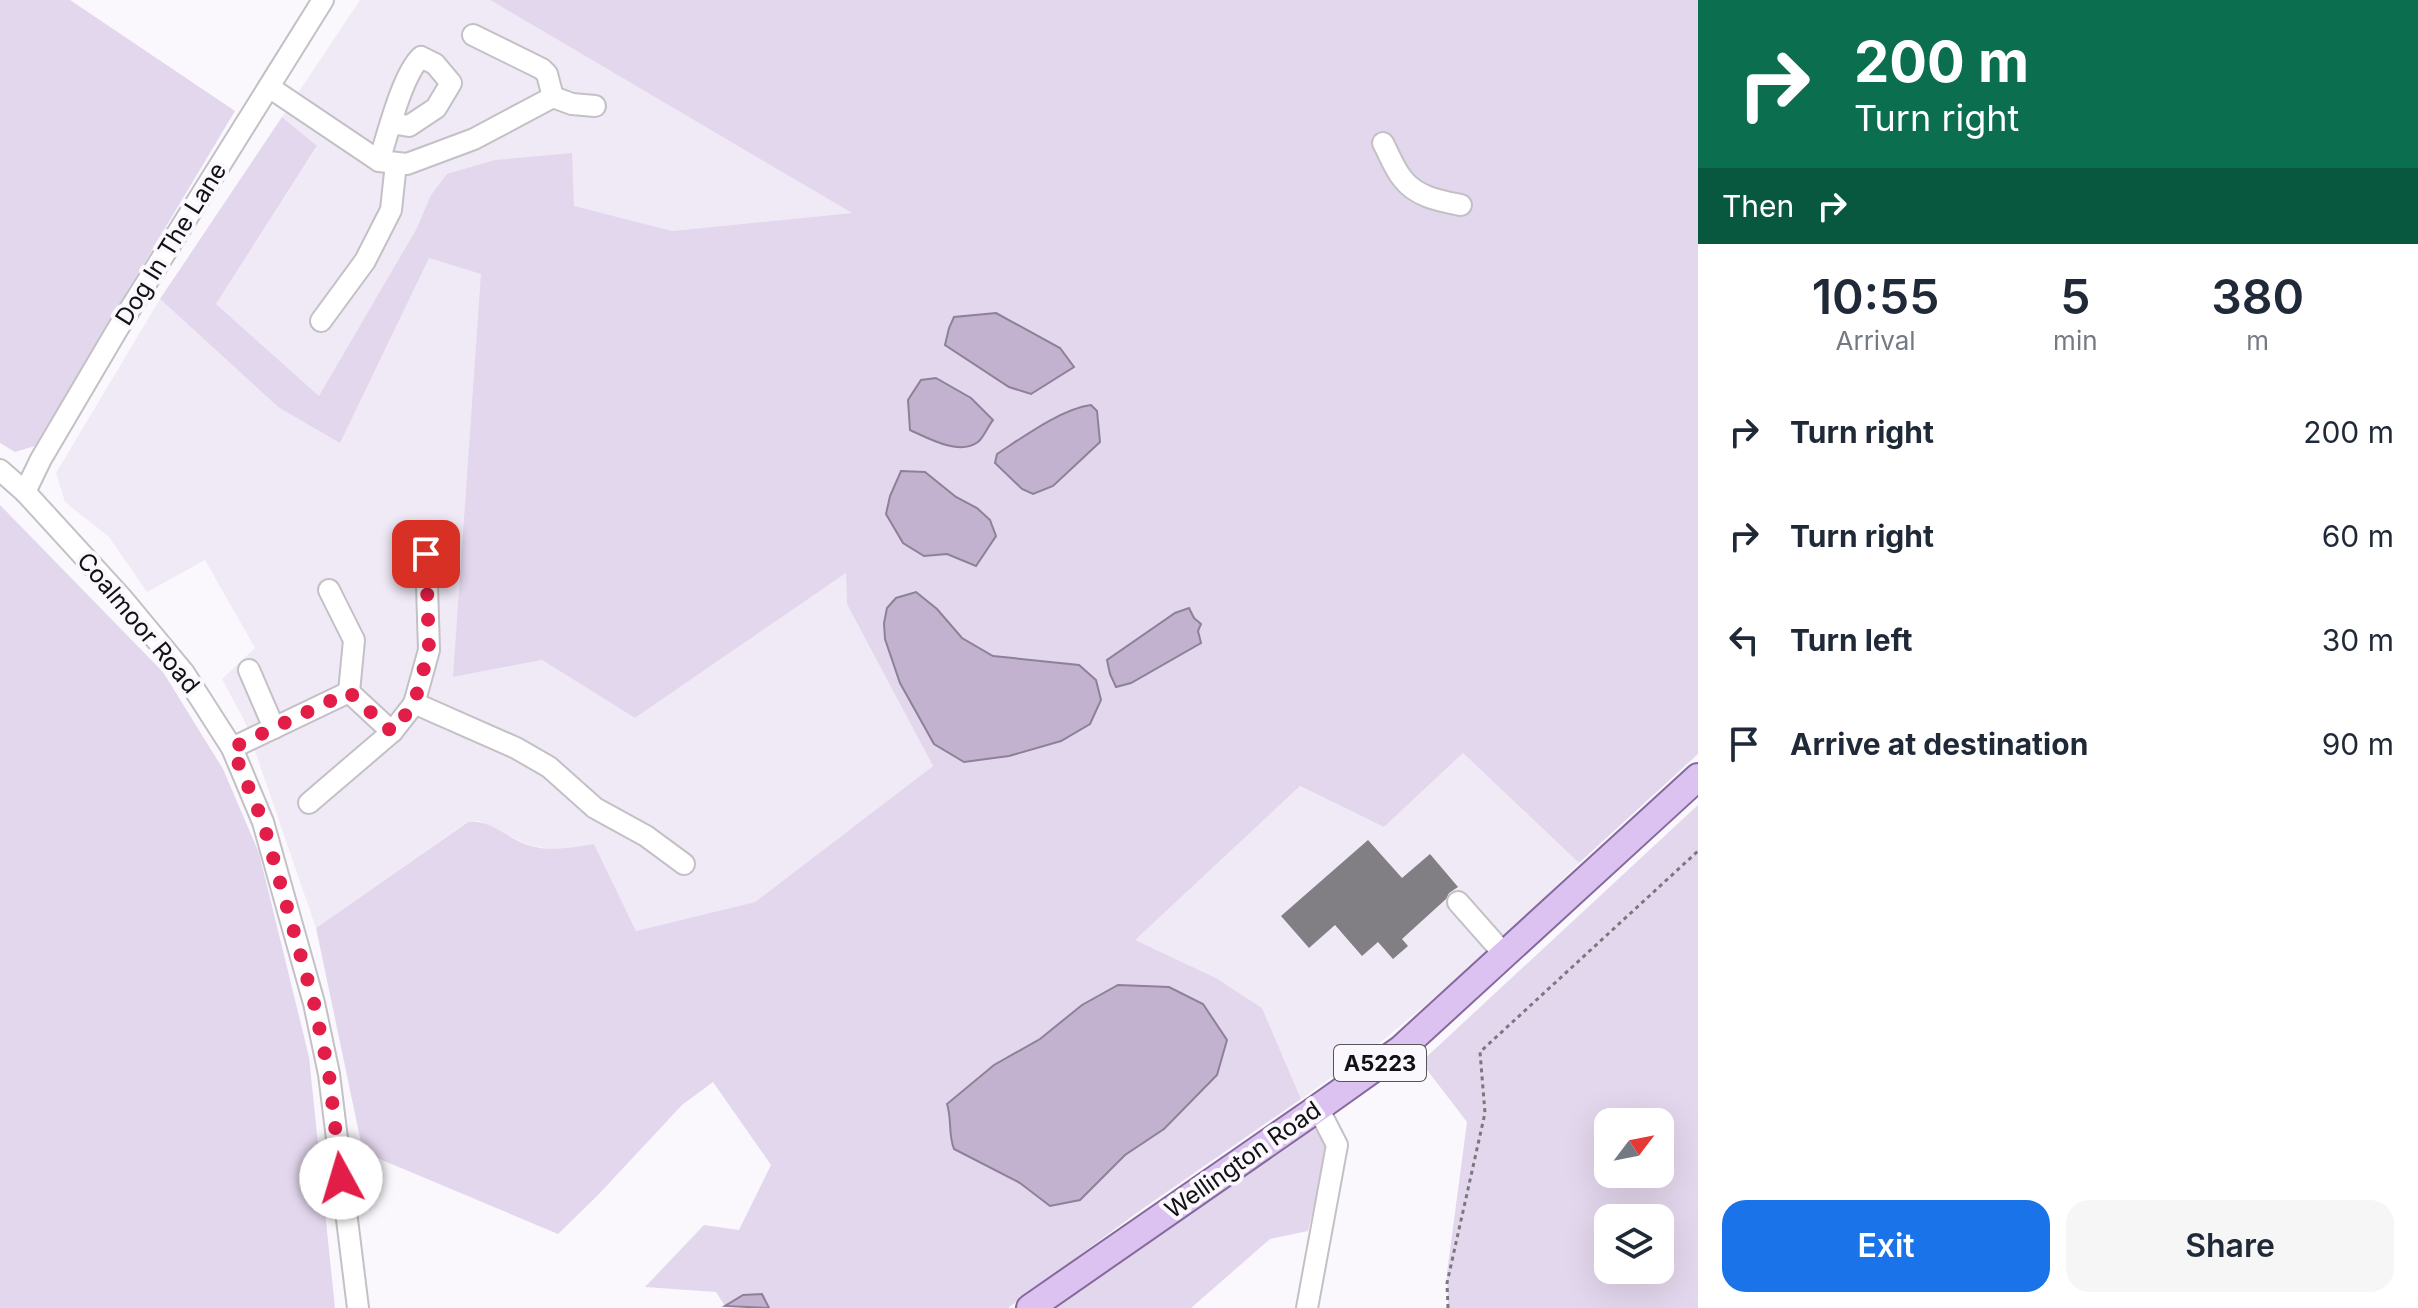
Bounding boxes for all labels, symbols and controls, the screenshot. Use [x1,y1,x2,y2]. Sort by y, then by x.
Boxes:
text: 200 m [1854,28,2029,96]
icon: right [1722,32,1826,136]
text: Turn right [1854,96,2019,140]
street label: Dog In The Lane [109,157,232,330]
icon: right [1810,184,1854,228]
text: Then [1722,188,1794,224]
text: 10:55 [1812,267,1939,326]
text: 5 [2060,267,2090,326]
text: 380 [2211,267,2304,326]
text: Arrival [1836,325,1916,356]
text: min [2053,325,2098,356]
text: m [2246,325,2269,356]
icon: right [1722,410,1766,454]
text: Turn right [1790,414,1934,450]
text: 200 m [2303,414,2394,450]
icon: right [1722,514,1766,558]
text: Turn right [1790,518,1934,554]
text: 60 m [2322,518,2394,554]
pin [392,520,460,588]
icon: arrive [404,532,448,576]
street label: Coalmoor Road [71,546,206,699]
icon: left [1722,618,1766,662]
text: Turn left [1790,622,1912,658]
text: 30 m [2322,622,2394,658]
icon: arrive [1722,722,1766,766]
text: Arrive at destination [1790,726,2088,762]
text: 90 m [2322,726,2394,762]
road number: A5223 [1334,1045,1426,1081]
street label: Wellington Road [1159,1095,1326,1224]
north arrow [1594,1108,1674,1188]
map controls [1594,1108,1674,1284]
position arrow [299,1136,383,1220]
button: Exit [1722,1200,2050,1292]
button: Share [2066,1200,2394,1292]
button: layers [1594,1204,1674,1284]

